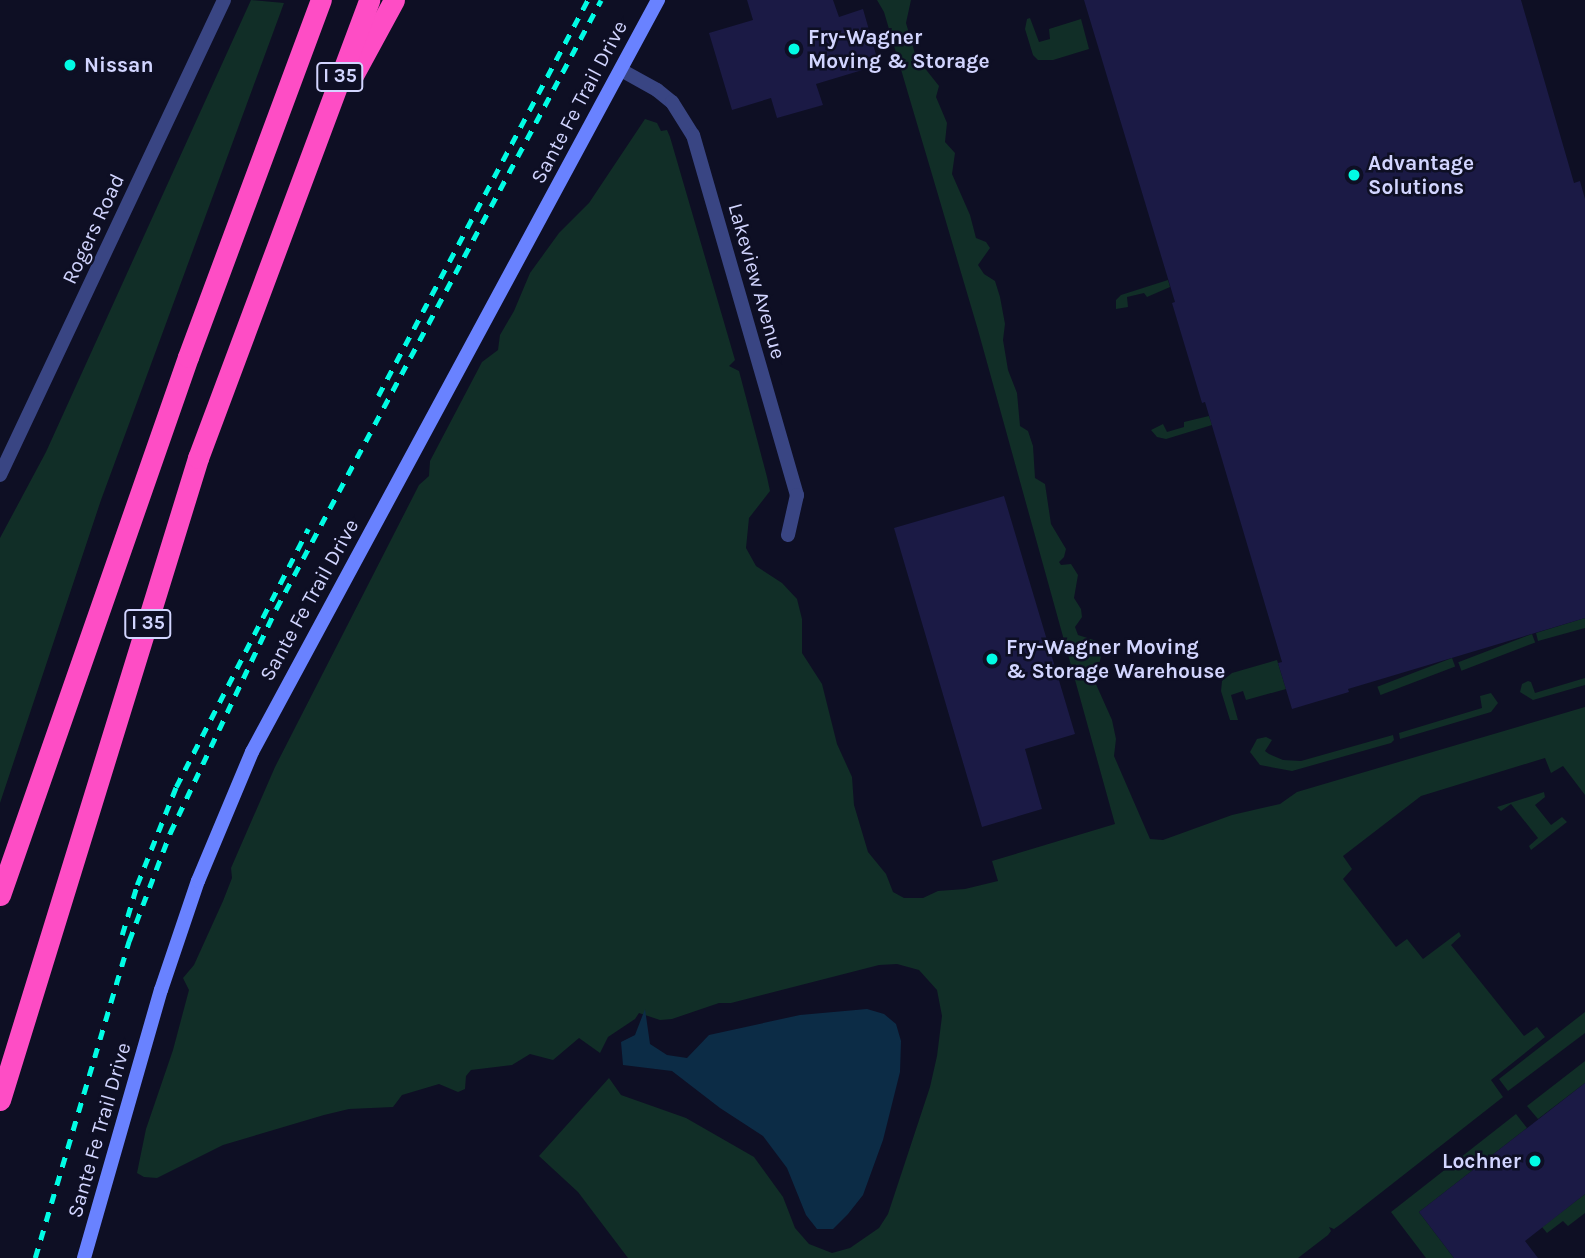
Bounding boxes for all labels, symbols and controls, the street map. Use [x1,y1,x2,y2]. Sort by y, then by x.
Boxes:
street label: Sante Fe Trail Drive [525,16,633,188]
place label: Fry-Wagner Moving & Storage [808,24,990,74]
marker: Fry-Wagner Moving & Storage [786,41,802,57]
place label: Nissan [84,52,153,78]
marker: Nissan [62,57,78,73]
road number: I 35 [316,61,364,92]
place label: Advantage Solutions [1368,150,1474,200]
marker: Advantage Solutions [1346,167,1362,183]
street label: Rogers Road [56,170,130,288]
street label: Lakeview Avenue [723,200,791,362]
street label: Sante Fe Trail Drive [254,515,364,685]
road number: I 35 [124,608,172,639]
place label: Fry-Wagner Moving & Storage Warehouse [1006,634,1225,684]
marker: Fry-Wagner Moving & Storage Warehouse [984,651,1000,667]
street label: Sante Fe Trail Drive [62,1039,136,1221]
place label: Lochner [1442,1148,1521,1174]
marker: Lochner [1527,1153,1543,1169]

